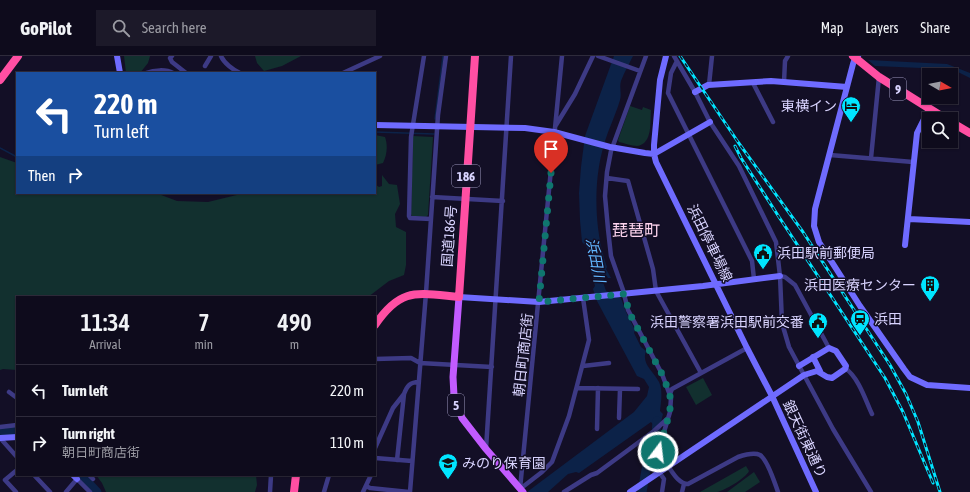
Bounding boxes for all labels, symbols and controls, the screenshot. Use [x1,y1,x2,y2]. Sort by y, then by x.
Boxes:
search box [96,10,376,46]
text: GoPilot [20,17,72,39]
icon: search [110,17,132,39]
text: Search here [142,19,206,36]
text: Map [821,20,843,36]
text: Layers [865,20,898,36]
text: Share [920,20,950,36]
north arrow [922,68,958,104]
map controls [922,68,958,148]
road number: 9 [890,78,906,100]
icon: left [28,88,80,140]
text: 220 m [94,88,157,120]
hotel icon: 東横イン [840,95,862,123]
place label: 東横イン [781,98,837,114]
button: search [922,112,958,148]
text: Turn left [94,121,149,142]
pin [534,132,568,173]
icon: arrive [540,138,562,160]
icon: right [64,164,86,186]
road number: 186 [452,165,480,187]
text: Then [28,167,56,184]
street label: 浜田停車場線 [684,202,736,284]
street label: 国道186号 [439,205,459,267]
district label: 琵琶町 [612,221,660,239]
water label: 浜田川 [583,236,609,286]
public building icon: 浜田駅前郵便局 [752,242,774,270]
place label: 浜田駅前郵便局 [777,245,875,261]
building icon: 浜田医療センター [919,274,941,302]
place label: 浜田医療センター [804,277,916,293]
station icon: 浜田 [849,308,871,336]
text: 11:34 [81,309,130,336]
text: 7 [198,309,209,336]
text: 490 [278,309,311,336]
public building icon: 浜田警察署浜田駅前交番 [807,311,829,339]
place label: 浜田 [874,311,902,327]
street label: 朝日町商店街 [511,312,535,398]
place label: 浜田警察署浜田駅前交番 [650,314,804,330]
text: Arrival [89,337,121,352]
text: min [194,337,213,352]
text: m [290,337,299,352]
icon: left [28,380,50,402]
text: Turn left [62,382,108,399]
text: 220 m [330,382,364,399]
road number: 5 [448,394,464,416]
street label: 銀天街東通り [780,398,830,480]
text: Turn right [62,425,115,442]
position arrow [637,431,679,473]
icon: right [28,432,50,454]
text: 110 m [330,434,364,451]
text: 朝日町商店街 [62,445,140,460]
school or university icon: みのり保育園 [437,452,459,480]
place label: みのり保育園 [462,455,546,471]

